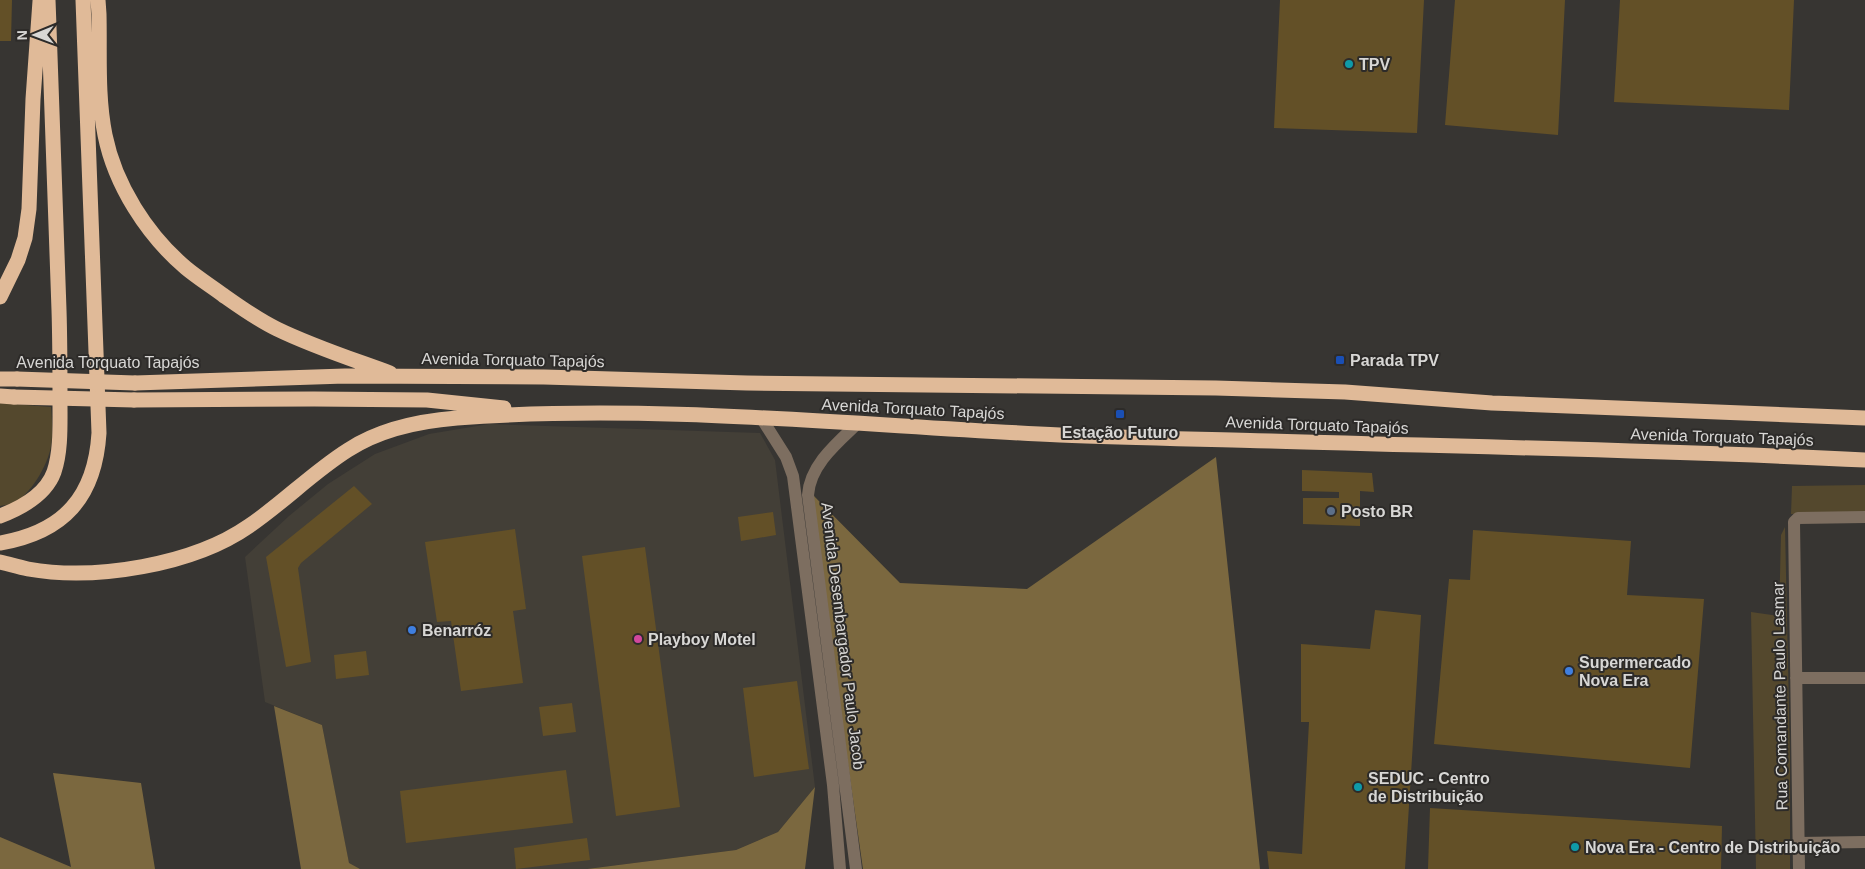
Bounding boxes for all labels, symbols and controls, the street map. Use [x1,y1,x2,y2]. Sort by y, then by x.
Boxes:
north arrow [10,10,60,60]
text: N [14,30,30,40]
place label: TPV [1359,56,1390,73]
marker: TPV [1343,58,1355,70]
street label: Avenida Torquato Tapajós [421,350,605,370]
place label: Parada TPV [1350,352,1439,369]
street label: Avenida Torquato Tapajós [16,354,200,371]
marker: Parada TPV [1334,354,1346,366]
street label: Avenida Torquato Tapajós [821,396,1005,422]
marker: Estação Futuro [1114,408,1126,420]
street label: Avenida Torquato Tapajós [1225,413,1409,437]
place label: Estação Futuro [1062,424,1178,441]
street label: Avenida Torquato Tapajós [1630,425,1814,449]
street label: Avenida Desembargador Paulo Jacob [818,501,868,771]
place label: Posto BR [1341,503,1413,520]
marker: Posto BR [1325,505,1337,517]
street label: Rua Comandante Paulo Lasmar [1769,581,1790,810]
place label: Benarróz [422,622,491,639]
marker: Benarróz [406,624,418,636]
place label: Playboy Motel [648,631,756,648]
marker: Playboy Motel [632,633,644,645]
place label: Supermercado Nova Era [1579,654,1691,689]
marker: Supermercado Nova Era [1563,665,1575,677]
place label: SEDUC - Centro de Distribuição [1368,770,1490,805]
marker: SEDUC - Centro de Distribuição [1352,781,1364,793]
place label: Nova Era - Centro de Distribuição [1585,839,1840,856]
marker: Nova Era - Centro de Distribuição [1569,841,1581,853]

